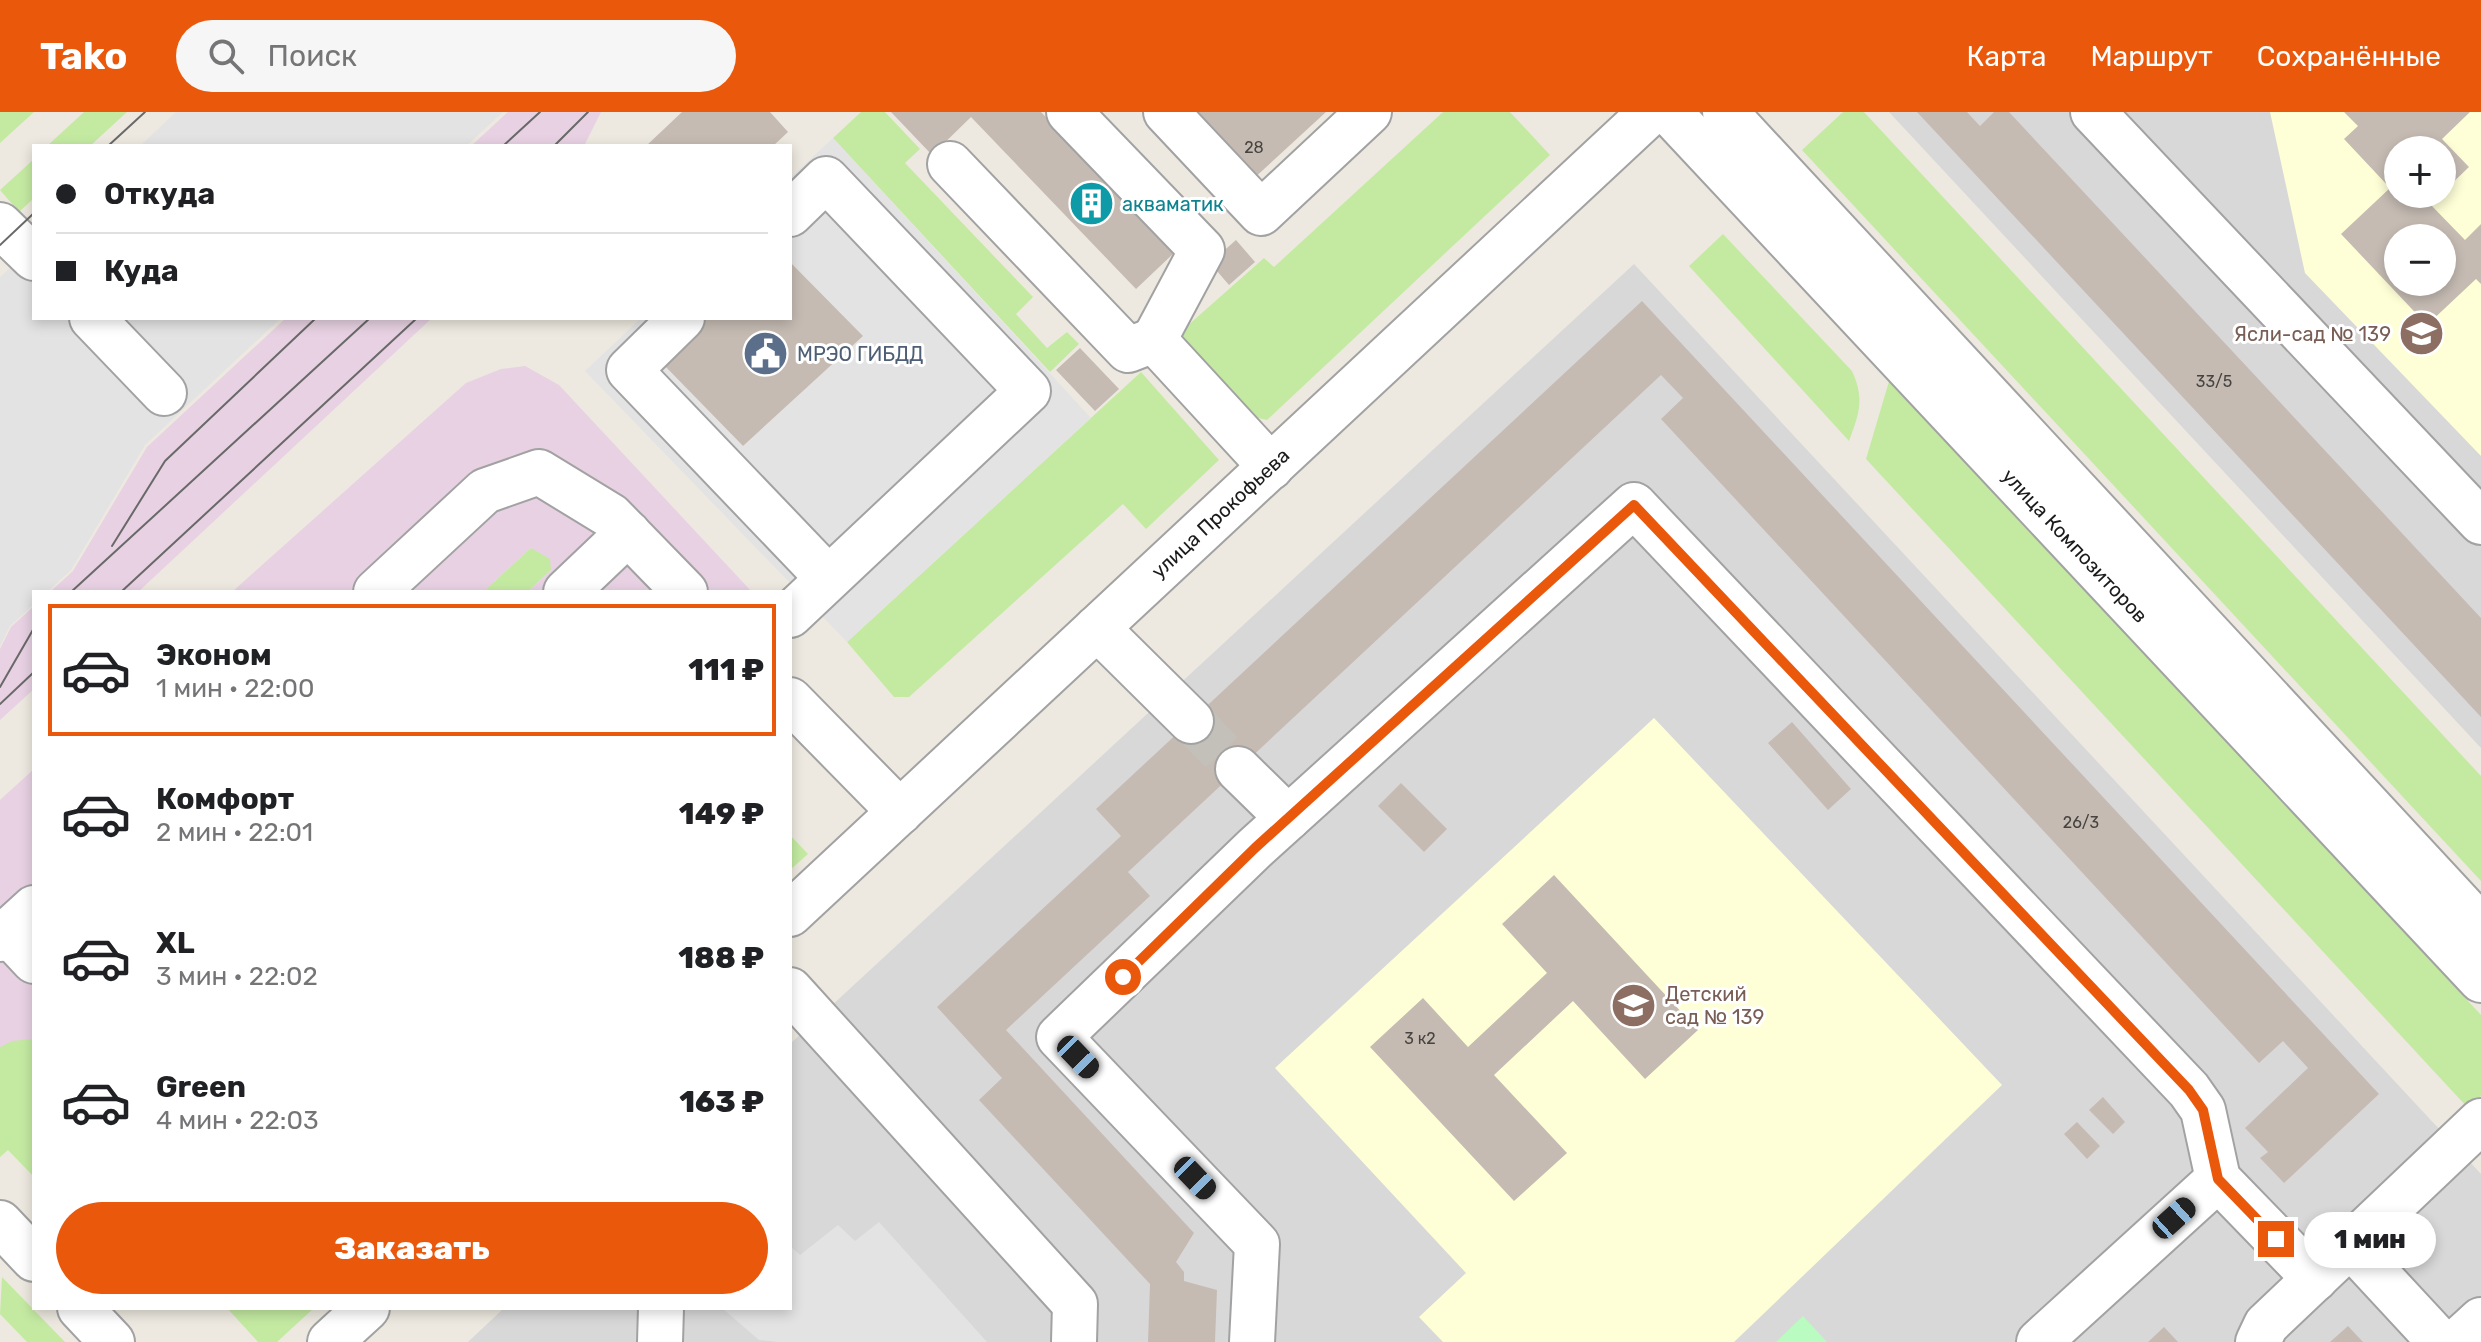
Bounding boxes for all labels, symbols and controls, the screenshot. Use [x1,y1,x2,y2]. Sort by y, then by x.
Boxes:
search box [176,20,736,92]
text: Tako [40,33,128,79]
icon: search [204,34,248,78]
text: Поиск [268,38,357,74]
text: Карта [1967,40,2046,73]
text: Маршрут [2090,40,2213,73]
text: Сохранённые [2257,40,2441,73]
map controls [2384,136,2456,296]
button: + [2384,136,2456,208]
house number: 28 [1244,138,1264,157]
text: Откуда [104,176,215,212]
building icon: акваматик [1067,180,1115,228]
place label: акваматик [1122,192,1224,216]
button: − [2384,224,2456,296]
text: Куда [104,253,179,289]
school or university icon: Ясли-сад № 139 [2398,310,2446,358]
place label: Ясли-сад № 139 [2234,322,2391,346]
public building icon: МРЭО ГИБДД [742,330,790,378]
place label: МРЭО ГИБДД [797,342,923,366]
house number: 33/5 [2196,372,2232,391]
street label: улица Прокофьева [1146,443,1294,583]
street label: улица Композиторов [1997,464,2153,628]
icon: car [60,634,132,706]
text: Эконом [156,637,272,673]
text: 111 ₽ [688,652,764,688]
text: 1 мин · 22:00 [156,673,314,704]
icon: car [60,778,132,850]
text: Комфорт [156,781,294,817]
text: 149 ₽ [679,796,764,832]
house number: 26/3 [2063,813,2099,832]
text: 2 мин · 22:01 [156,817,313,848]
icon: car [60,922,132,994]
text: XL [156,925,195,961]
text: 188 ₽ [678,940,764,976]
route start [1105,959,1141,995]
text: 3 мин · 22:02 [156,961,318,992]
school or university icon: Детский сад № 139 [1610,981,1658,1029]
place label: Детский сад № 139 [1665,982,1764,1029]
house number: 3 к2 [1404,1029,1436,1048]
car [1053,1031,1103,1083]
icon: car [60,1066,132,1138]
text: Green [156,1069,246,1105]
text: 163 ₽ [679,1084,764,1120]
text: 4 мин · 22:03 [156,1105,319,1136]
car [1170,1152,1220,1204]
car [2148,1193,2200,1243]
button: Заказать [56,1202,768,1294]
callout: 1 мин [2304,1211,2436,1267]
route end [2258,1221,2294,1257]
text: 1 мин [2334,1224,2406,1255]

